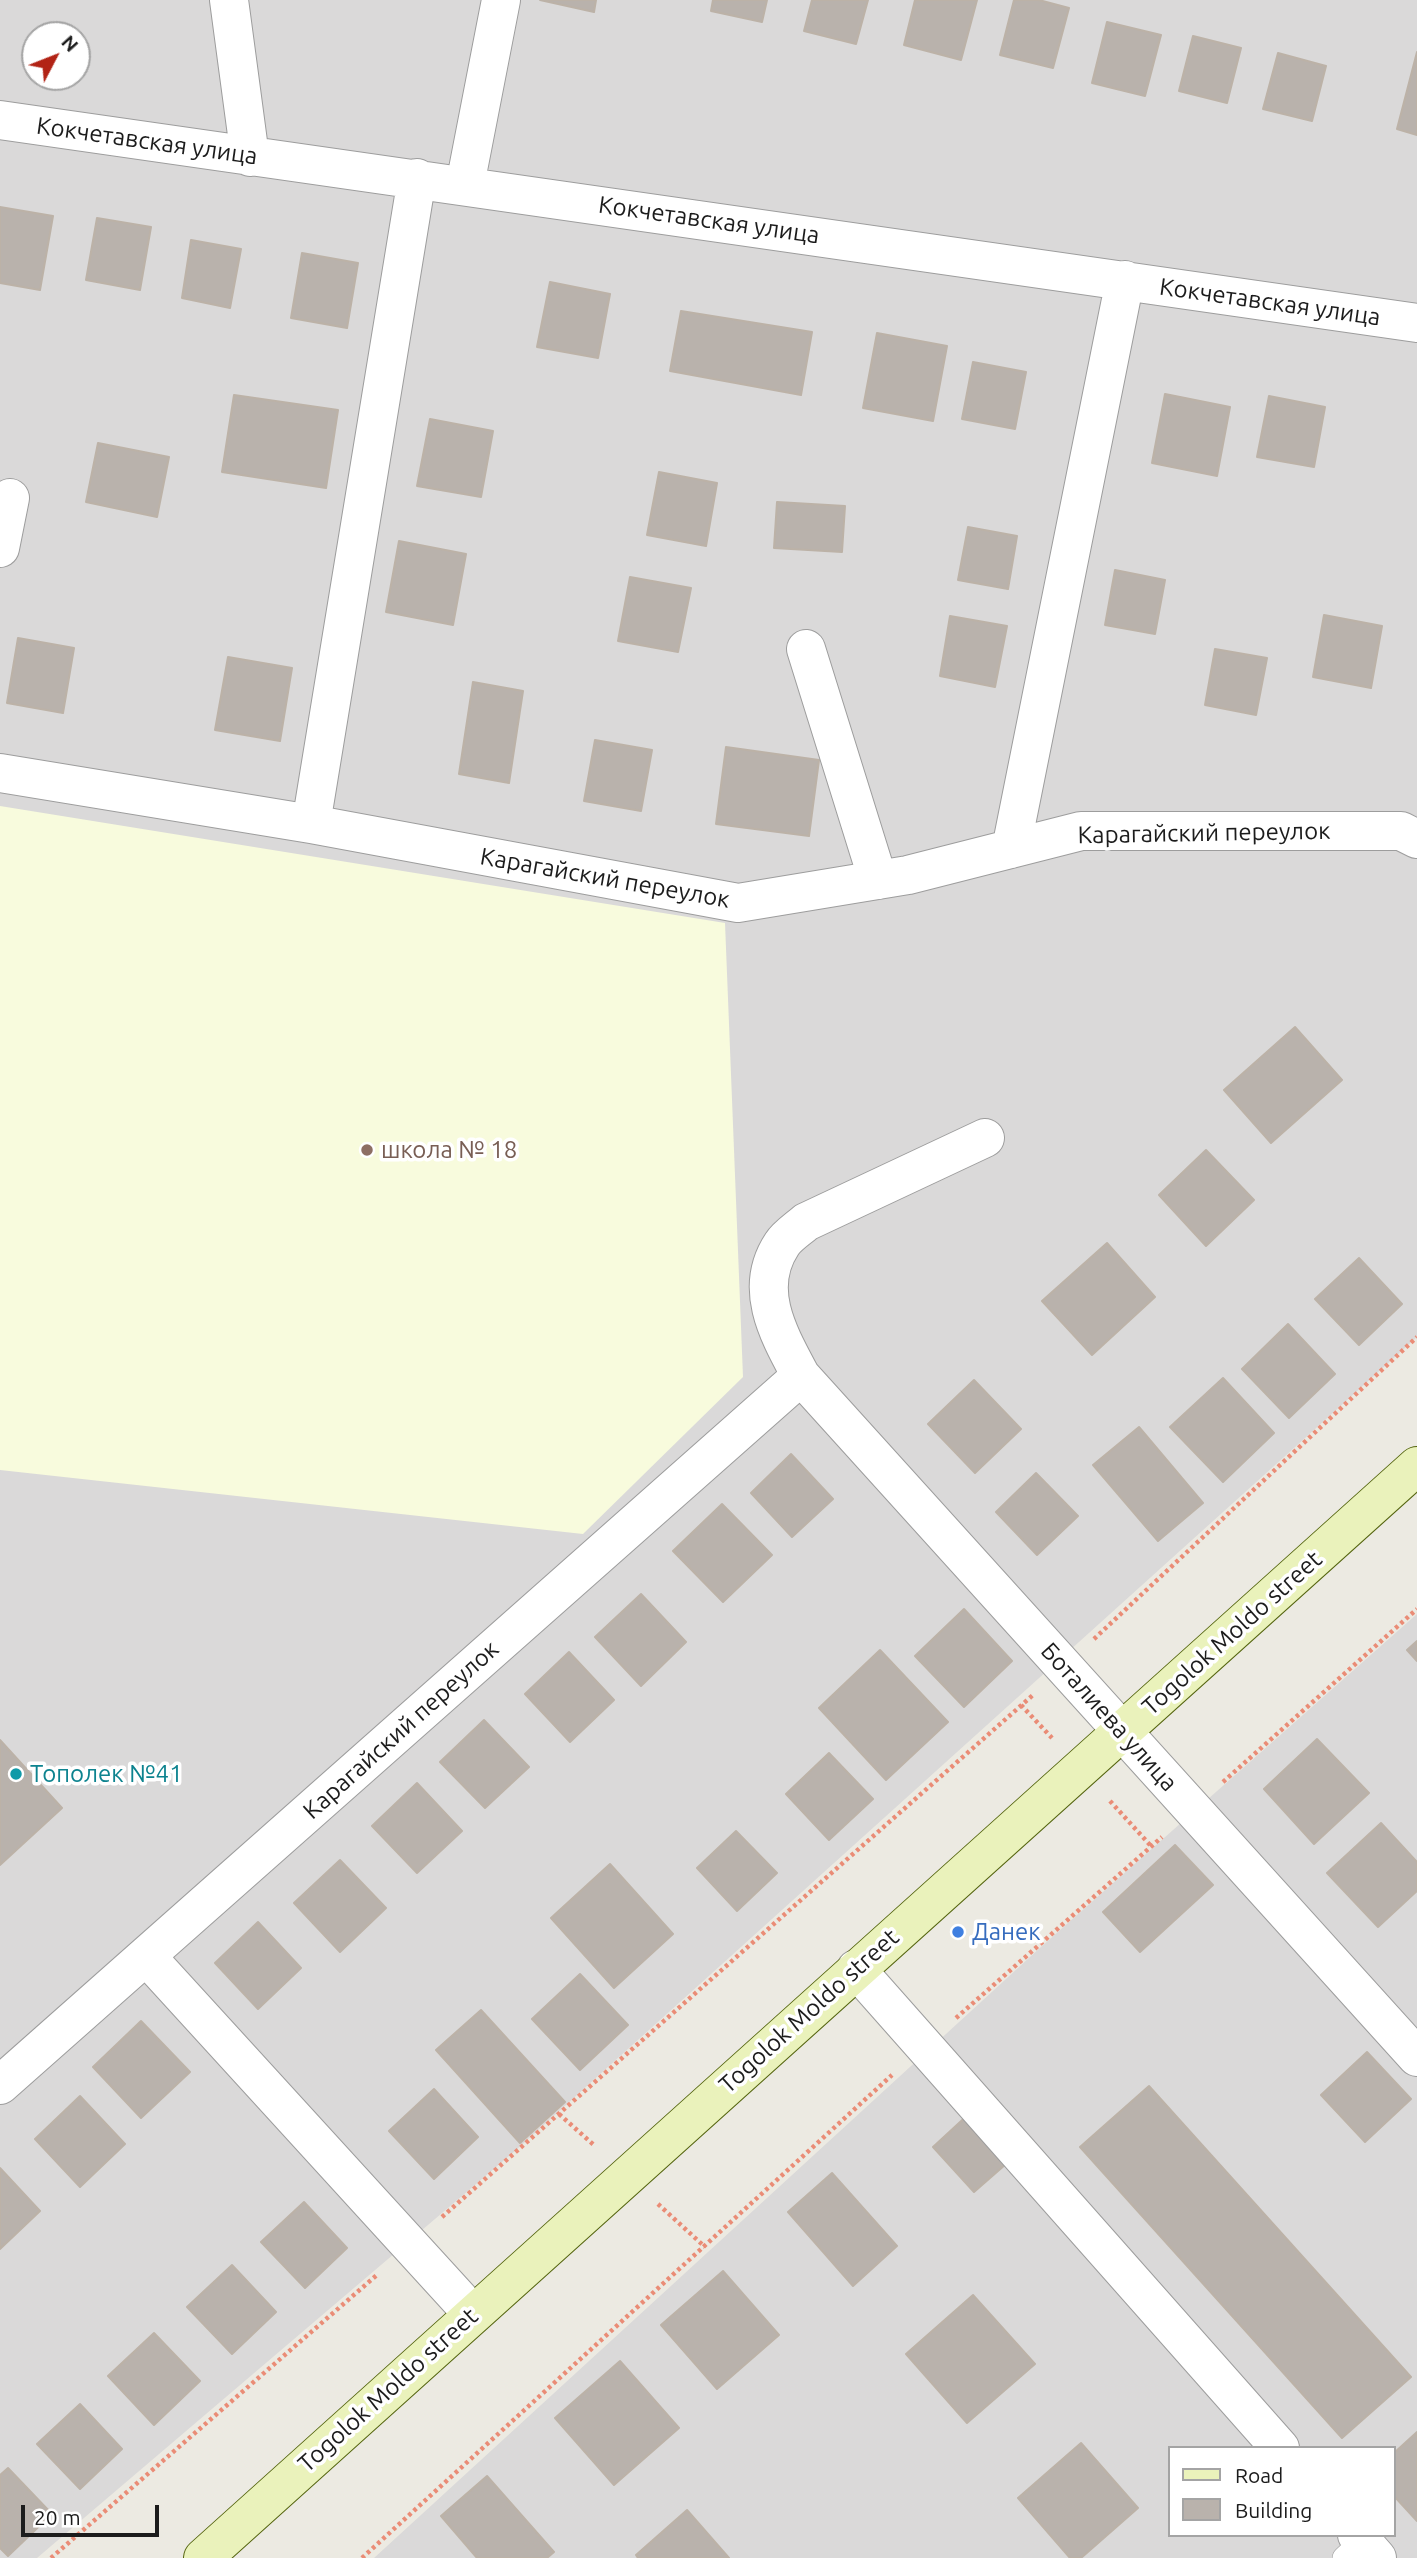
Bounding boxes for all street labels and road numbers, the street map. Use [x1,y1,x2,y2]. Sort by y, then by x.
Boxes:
street label: Кокчетавская улица [35,111,259,171]
street label: Кокчетавская улица [597,190,821,250]
street label: Кокчетавская улица [1158,272,1382,332]
street label: Карагайский переулок [1077,816,1331,850]
street label: Карагайский переулок [478,842,732,914]
street label: Togolok Moldo street [1136,1545,1328,1721]
street label: Карагайский переулок [297,1635,505,1825]
street label: Боталиева улица [1035,1637,1183,1797]
street label: Togolok Moldo street [713,1923,905,2099]
street label: Togolok Moldo street [292,2302,484,2478]

